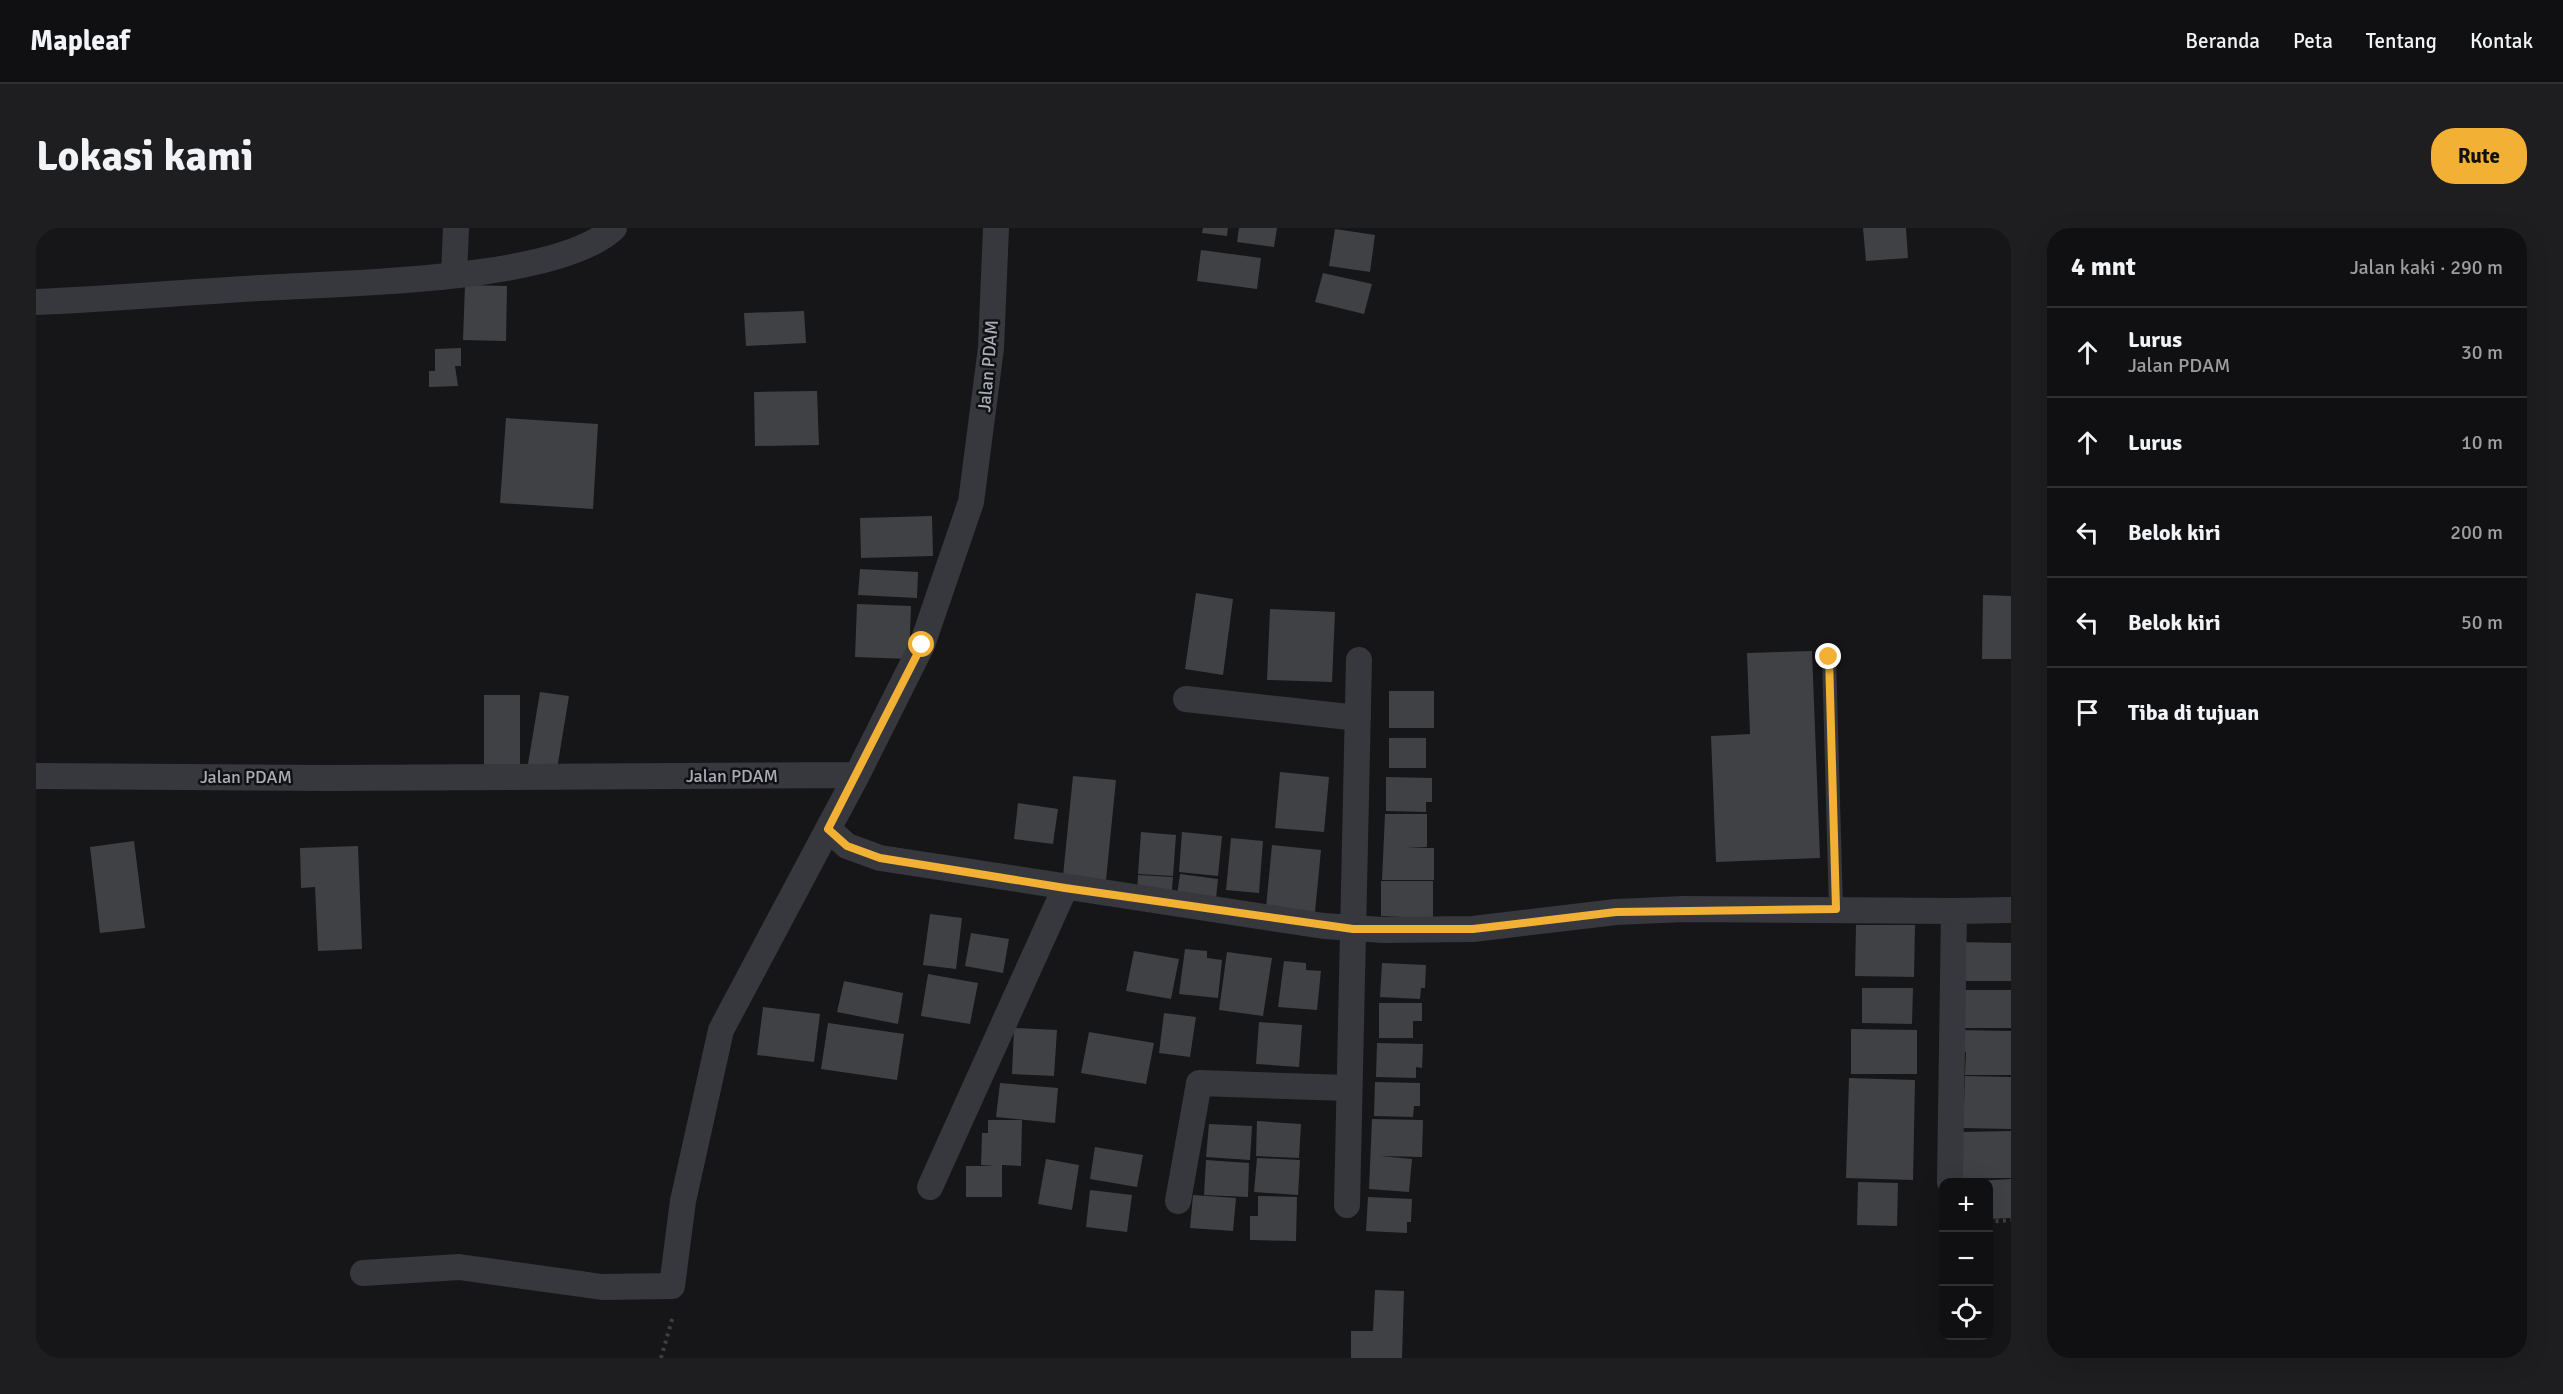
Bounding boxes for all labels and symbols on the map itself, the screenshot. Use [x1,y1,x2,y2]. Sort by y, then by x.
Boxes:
street label: Jalan PDAM [973,319,1003,413]
route start [908,631,934,657]
route end [1815,643,1841,669]
street label: Jalan PDAM [686,765,778,787]
street label: Jalan PDAM [200,766,292,788]

